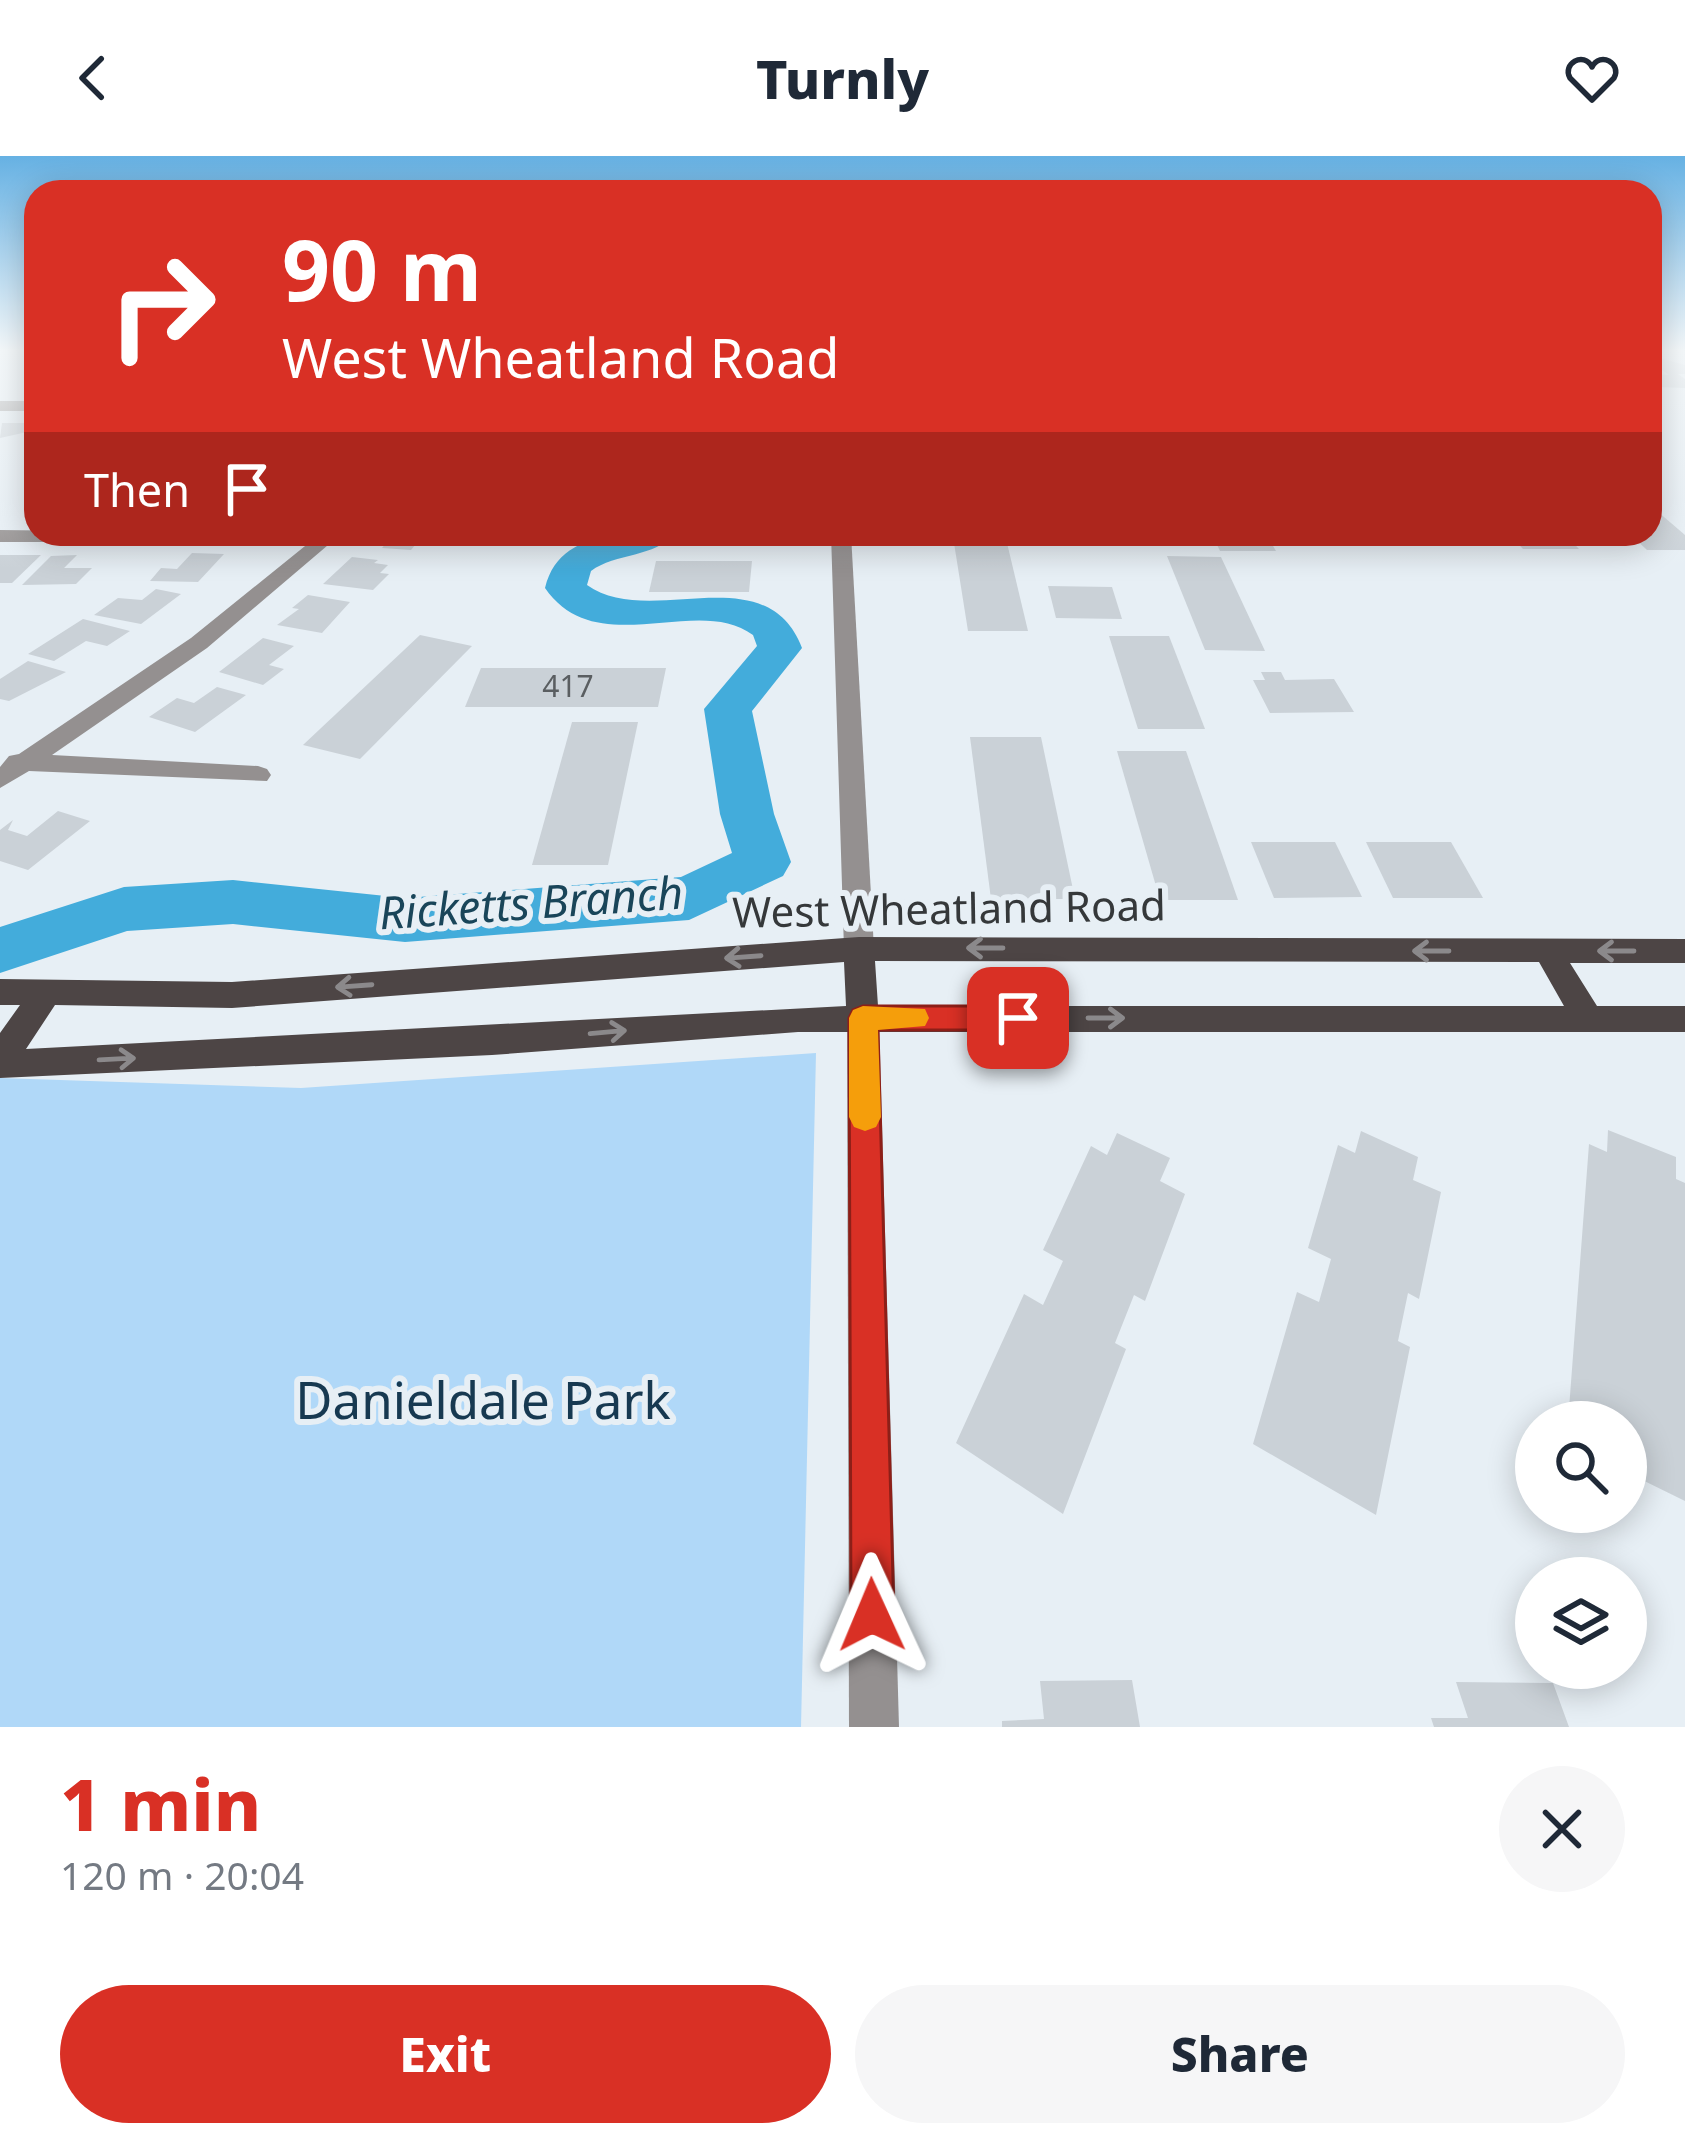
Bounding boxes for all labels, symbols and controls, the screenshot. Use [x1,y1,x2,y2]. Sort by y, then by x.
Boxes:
text: Turnly [756,41,929,115]
icon: back [60,45,126,111]
icon: heart [1559,45,1625,111]
text: 90 m [282,211,482,326]
icon: right [84,228,240,384]
text: West Wheatland Road [282,320,839,394]
icon: arrive [214,456,280,522]
text: Then [84,459,190,520]
house number: 417 [542,665,594,706]
water label: Ricketts Branch [377,860,685,943]
street label: West Wheatland Road [732,875,1166,940]
one-way arrow [966,937,1005,959]
one-way arrow [1412,939,1451,962]
one-way arrow [1597,940,1636,962]
one-way arrow [724,946,763,969]
pin [967,967,1069,1069]
one-way arrow [335,975,374,998]
icon: arrive [985,985,1051,1051]
one-way arrow [1086,1007,1125,1029]
one-way arrow [588,1020,627,1043]
one-way arrow [97,1047,136,1070]
park label: Danieldale Park [295,1364,671,1434]
map controls [1515,1401,1647,1689]
button: search [1515,1401,1647,1533]
position arrow [809,1552,935,1678]
button: layers [1515,1557,1647,1689]
text: 1 min [60,1754,261,1852]
button: close [1499,1766,1625,1892]
text: 120 m · 20:04 [60,1848,304,1901]
button: Exit [60,1985,831,2123]
button: Share [855,1985,1625,2123]

